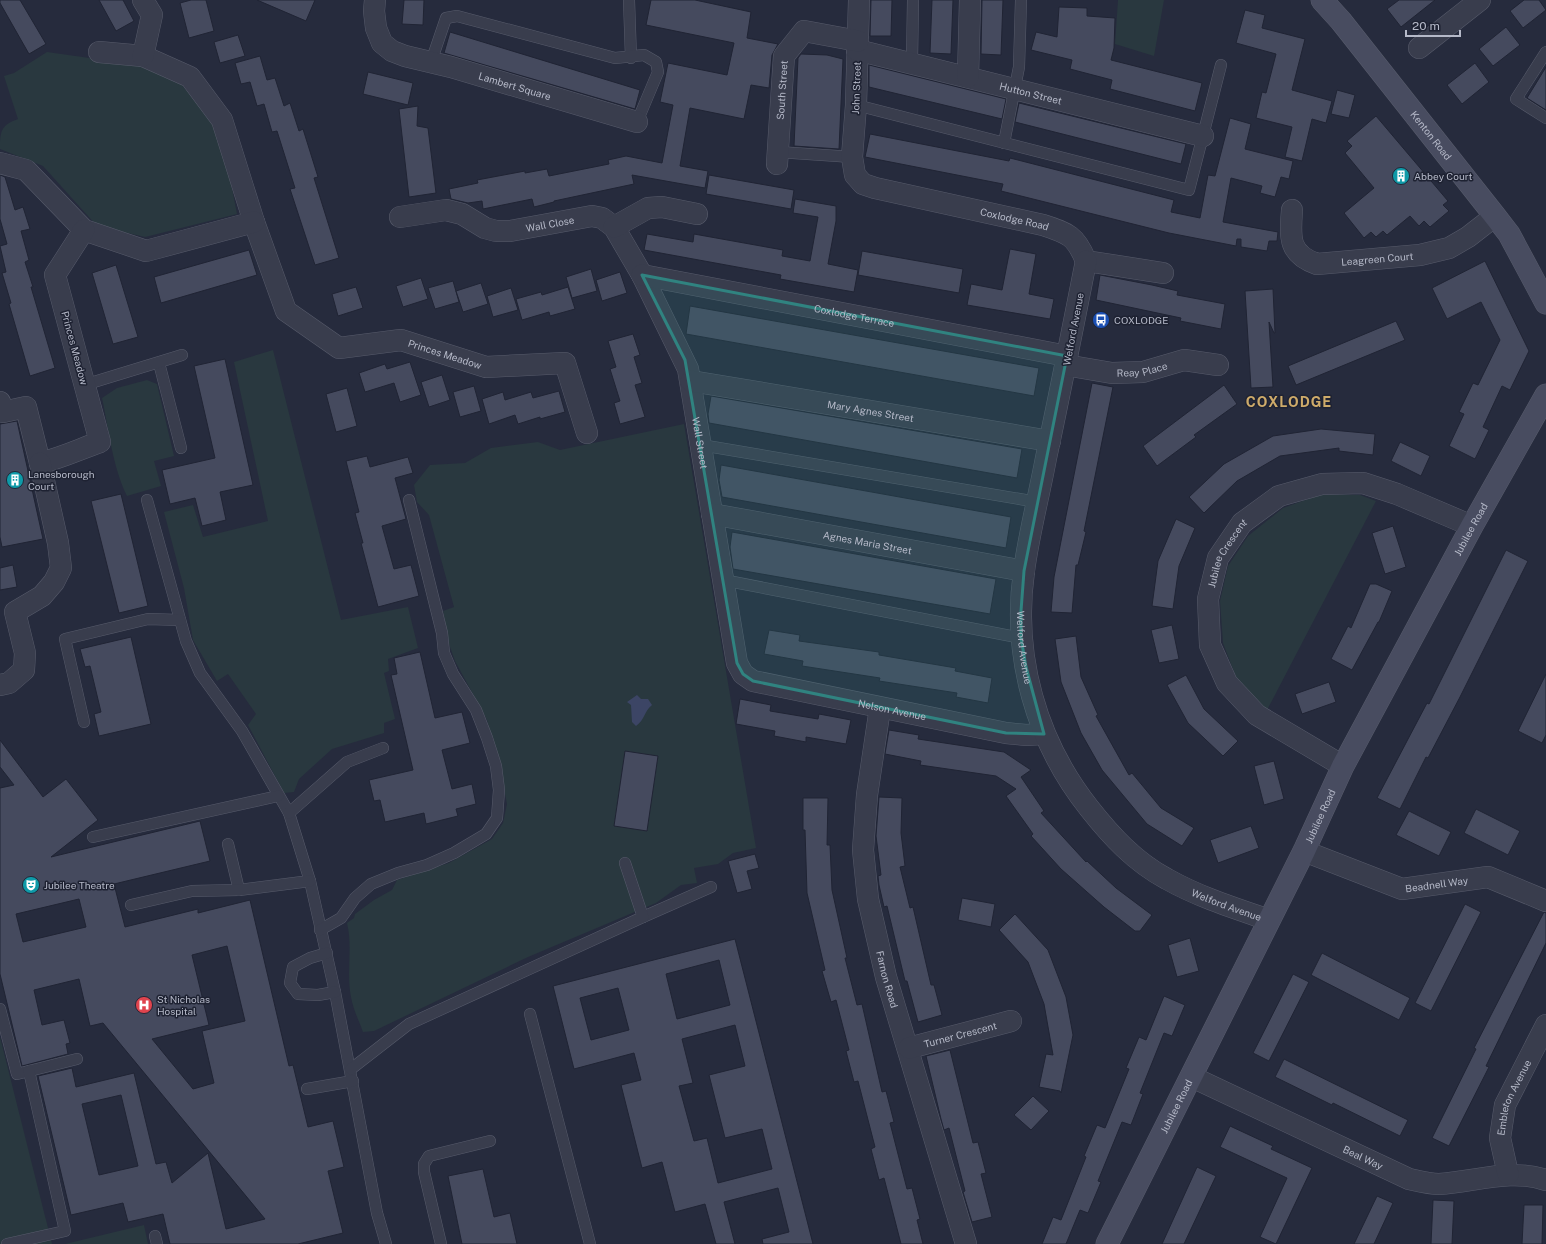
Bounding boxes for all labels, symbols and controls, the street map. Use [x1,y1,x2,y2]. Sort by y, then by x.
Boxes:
scale bar [1406,12,1460,38]
text: 20 m [1412,19,1440,33]
street label: South Street [774,60,790,120]
street label: John Street [849,61,863,115]
street label: Lambert Square [477,70,553,102]
street label: Hutton Street [998,80,1063,107]
street label: Kenton Road [1408,108,1454,162]
building icon: Abbey Court [1391,166,1411,186]
place label: Abbey Court [1414,170,1473,182]
street label: Coxlodge Road [979,205,1051,233]
street label: Wall Close [525,213,576,234]
street label: Leagreen Court [1341,250,1414,268]
street label: Welford Avenue [1060,291,1086,366]
street label: Coxlodge Terrace [813,302,896,329]
street label: Princes Meadow [59,310,91,387]
bus stop icon: COXLODGE [1091,310,1111,330]
place label: COXLODGE [1114,314,1168,326]
street label: Princes Meadow [407,337,483,371]
street label: Reay Place [1116,359,1169,379]
district label: COXLODGE [1246,394,1332,410]
street label: Mary Agnes Street [826,398,915,424]
street label: Wall Street [690,416,711,470]
place label: Lanesborough Court [28,468,95,492]
building icon: Lanesborough Court [5,470,25,490]
street label: Jubilee Road [1451,501,1490,558]
street label: Jubilee Crescent [1205,516,1249,589]
street label: Agnes Maria Street [822,528,913,556]
street label: Welford Avenue [1015,611,1035,686]
street label: Nelson Avenue [857,697,928,723]
street label: Jubilee Road [1302,787,1338,845]
street label: Beadnell Way [1404,874,1469,894]
theatre icon: Jubilee Theatre [21,875,41,895]
place label: Jubilee Theatre [44,879,115,891]
street label: Welford Avenue [1190,886,1263,923]
street label: Farnon Road [874,950,901,1009]
place label: St Nicholas Hospital [157,993,210,1017]
hospital icon: St Nicholas Hospital [134,995,154,1015]
street label: Turner Crescent [922,1019,998,1050]
street label: Embleton Avenue [1494,1057,1533,1136]
street label: Jubilee Road [1158,1077,1194,1135]
street label: Beal Way [1341,1143,1386,1172]

